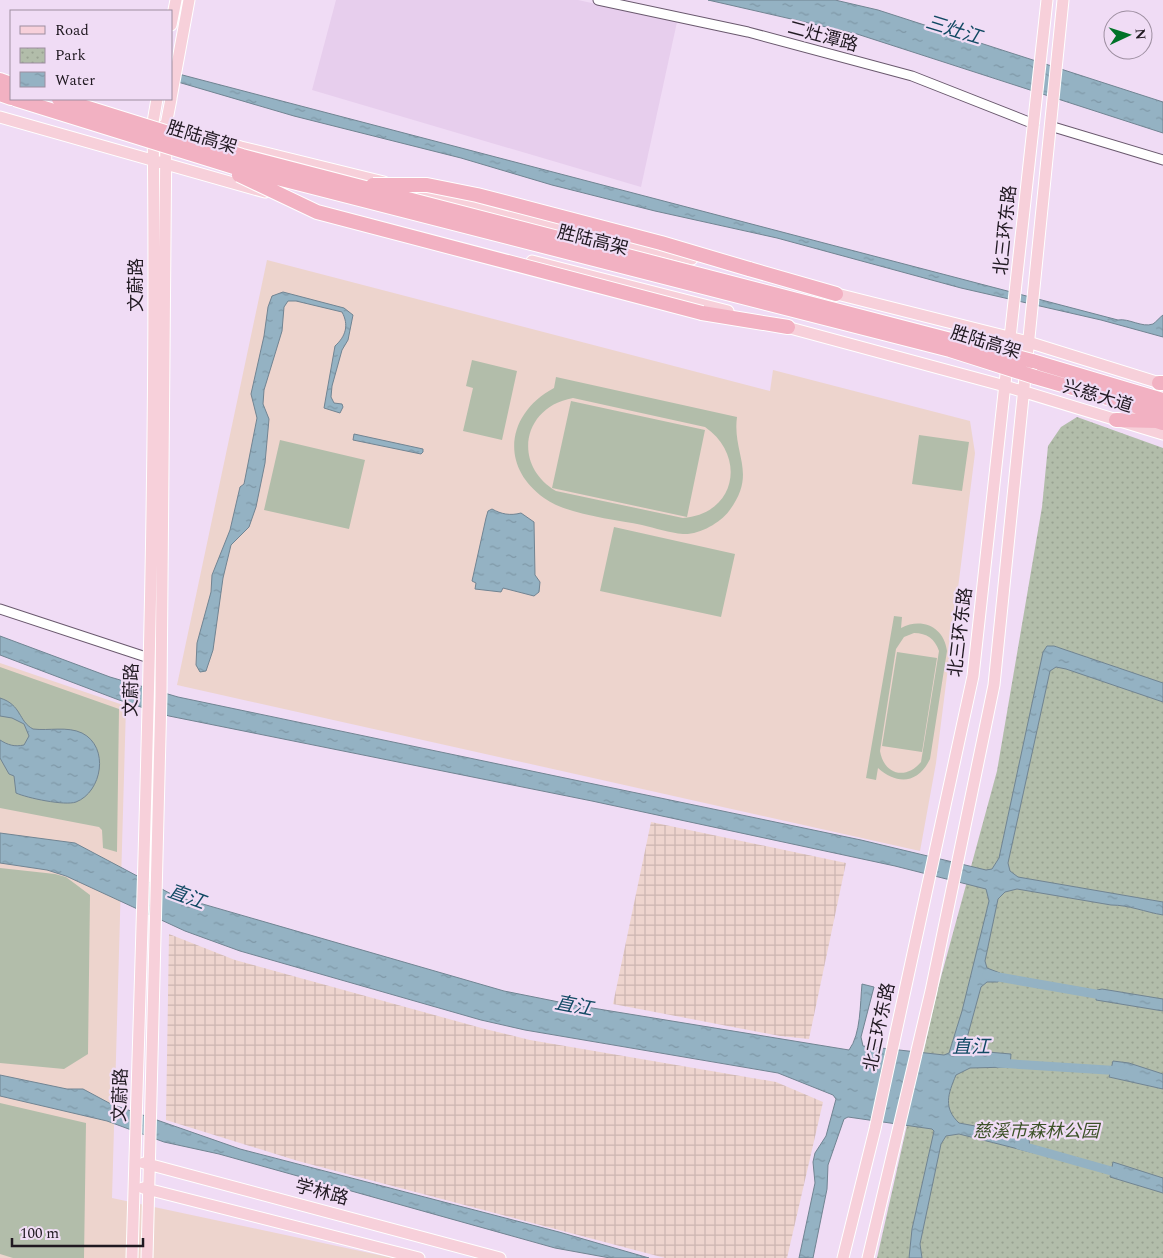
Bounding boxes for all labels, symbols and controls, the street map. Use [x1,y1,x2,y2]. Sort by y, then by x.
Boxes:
water label: 三灶江 [922,8,987,53]
legend [10,10,172,100]
north arrow [1103,10,1153,60]
street label: 二灶潭路 [785,14,861,59]
text: Road [55,19,89,42]
text: N [1130,28,1151,41]
text: Park [55,44,86,67]
text: Water [55,69,95,92]
street label: 胜陆高架 [163,114,240,161]
street label: 北三环东路 [987,184,1024,276]
street label: 胜陆高架 [555,219,631,262]
street label: 文蔚路 [123,258,150,312]
street label: 胜陆高架 [947,319,1024,366]
street label: 兴慈大道 [1059,373,1136,420]
street label: 北三环东路 [942,586,979,678]
street label: 文蔚路 [118,663,145,717]
water label: 直江 [164,877,211,918]
street label: 北三环东路 [857,980,902,1074]
water label: 直江 [552,989,597,1025]
water label: 直江 [952,1033,992,1062]
street label: 文蔚路 [106,1068,135,1122]
park label: 慈溪市森林公园 [973,1118,1102,1145]
street label: 学林路 [292,1172,351,1213]
scale bar [12,1216,144,1248]
text: 100 m [20,1222,59,1245]

